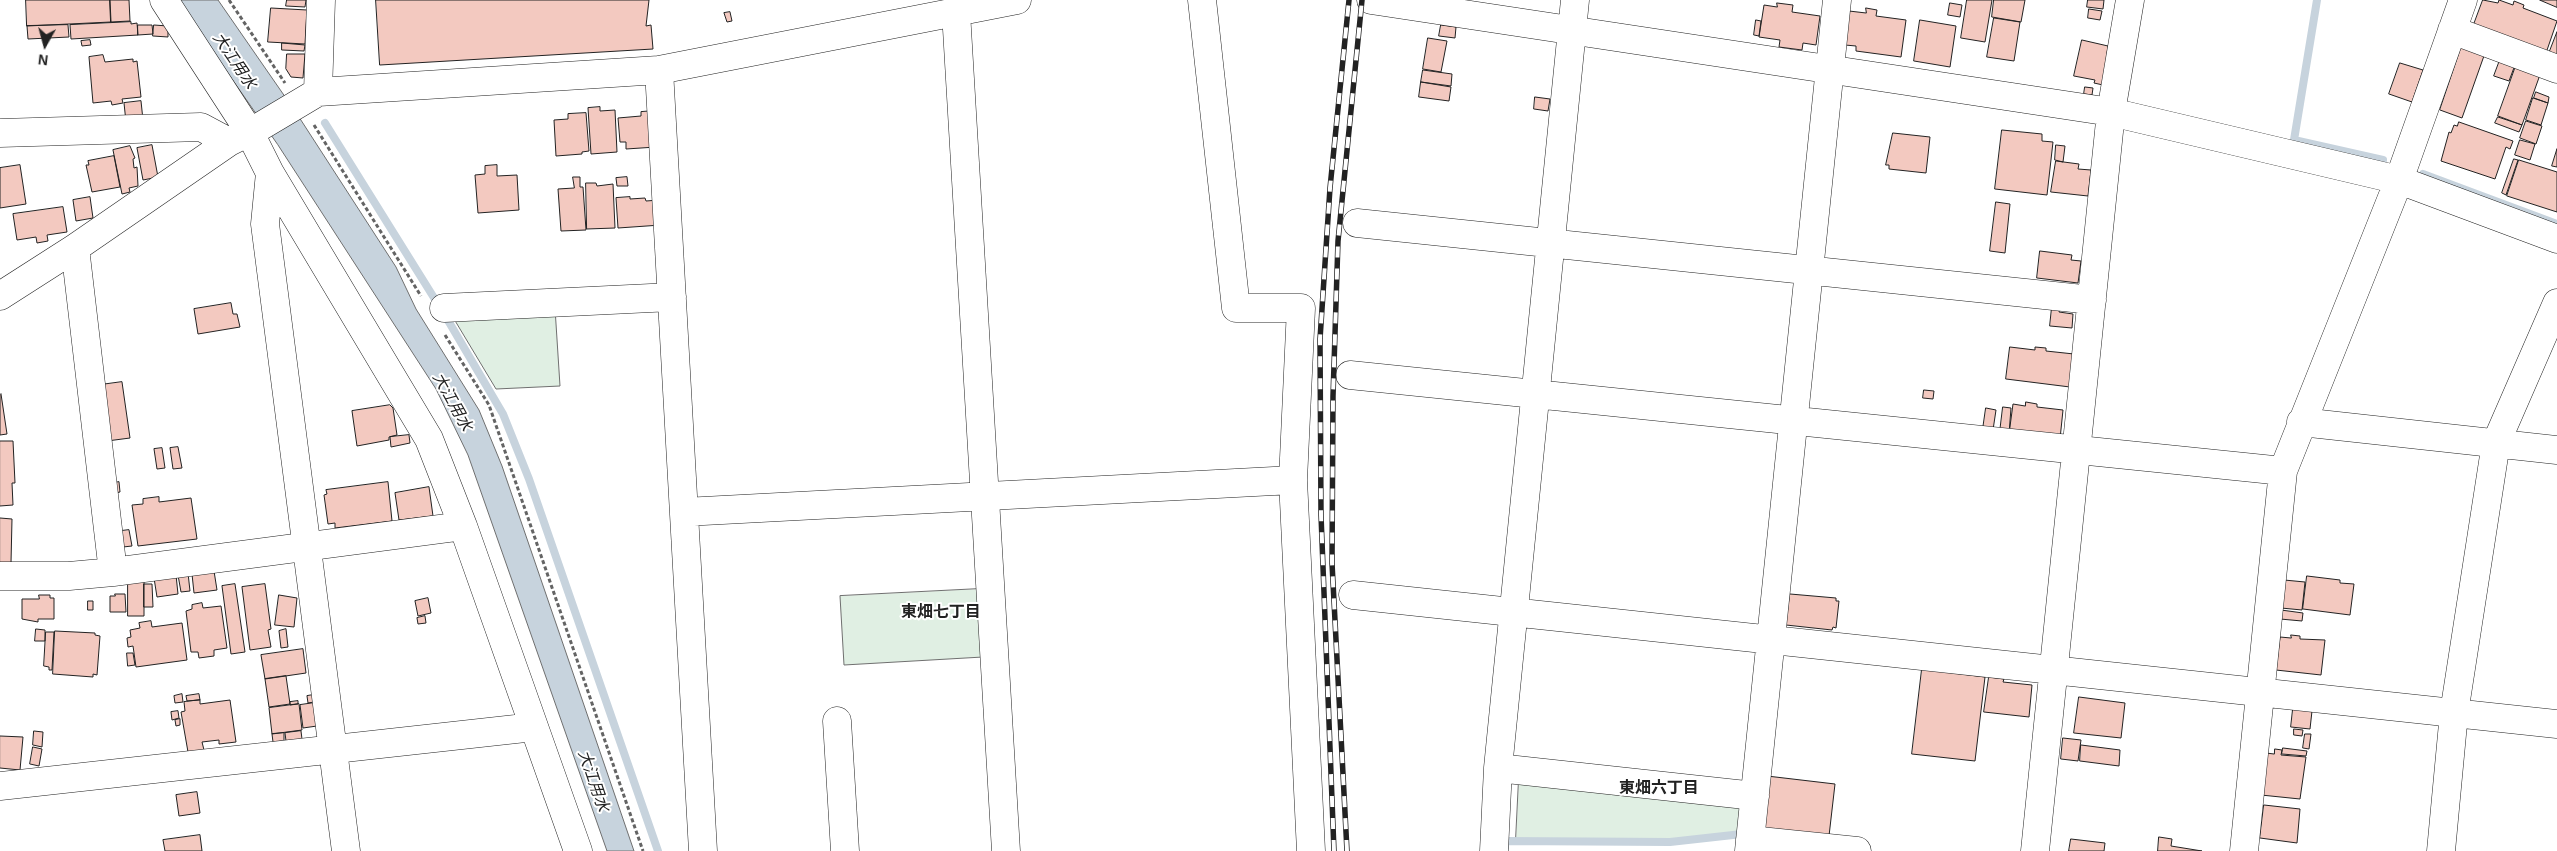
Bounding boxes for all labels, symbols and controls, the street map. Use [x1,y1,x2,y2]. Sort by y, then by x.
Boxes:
north arrow [20,20,70,70]
water label: 大江用水 [208,29,260,93]
text: N [37,51,49,68]
water label: 大江用水 [428,369,476,435]
district label: 東畑七丁目 [901,603,981,623]
water label: 大江用水 [574,748,612,814]
district label: 東畑六丁目 [1619,779,1699,799]

